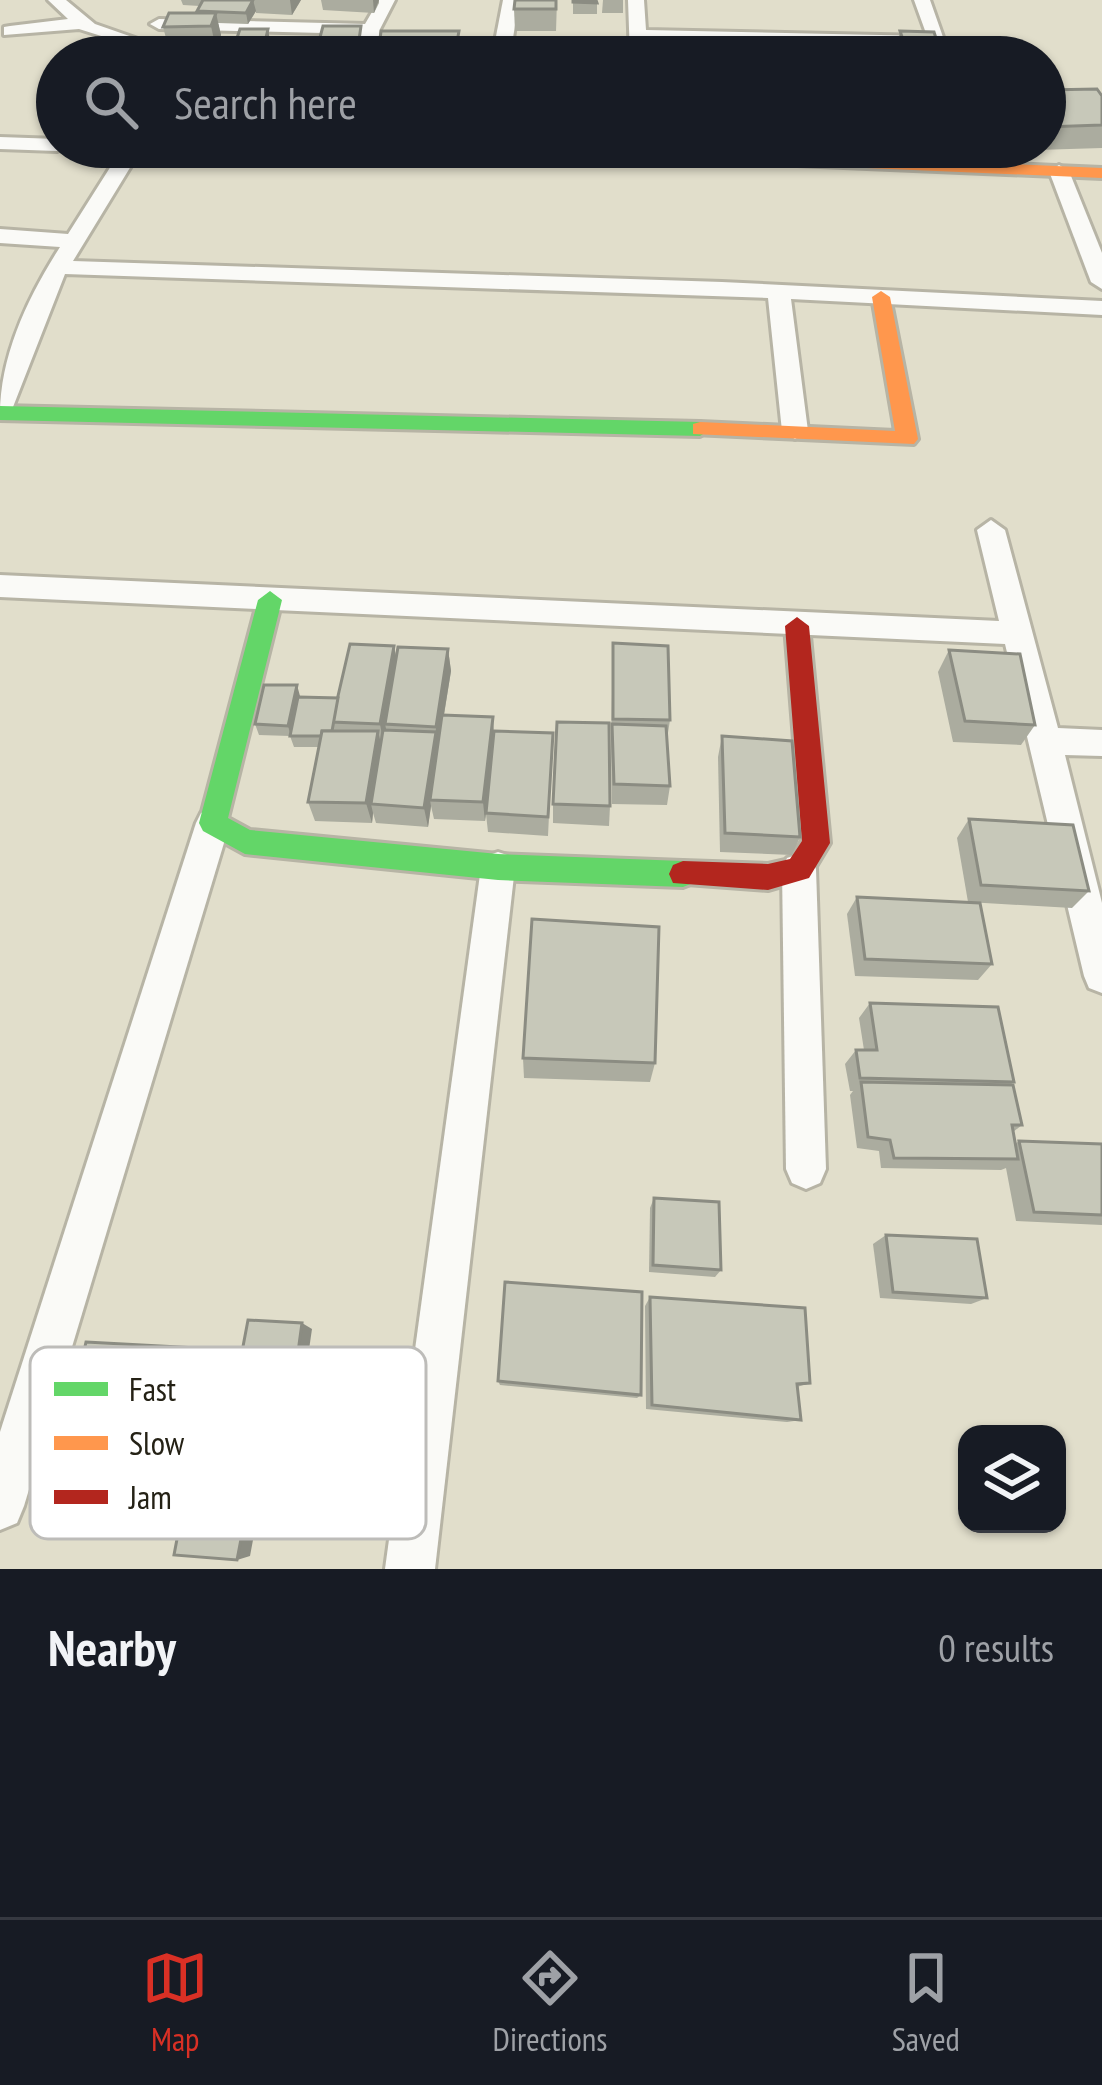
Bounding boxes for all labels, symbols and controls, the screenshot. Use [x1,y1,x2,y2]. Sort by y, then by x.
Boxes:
search box [36,36,1066,168]
icon: search [78,69,144,135]
text: Search here [174,73,357,131]
legend [30,1347,426,1539]
text: Fast [129,1367,176,1410]
text: Slow [129,1421,185,1464]
map controls [958,1425,1066,1533]
button: layers [958,1425,1066,1533]
text: Jam [128,1475,172,1518]
text: Nearby [48,1614,176,1680]
text: 0 results [938,1622,1054,1673]
tab: Map [142,1945,208,2060]
tab: Directions [493,1945,607,2060]
tab: Saved [892,1945,960,2060]

